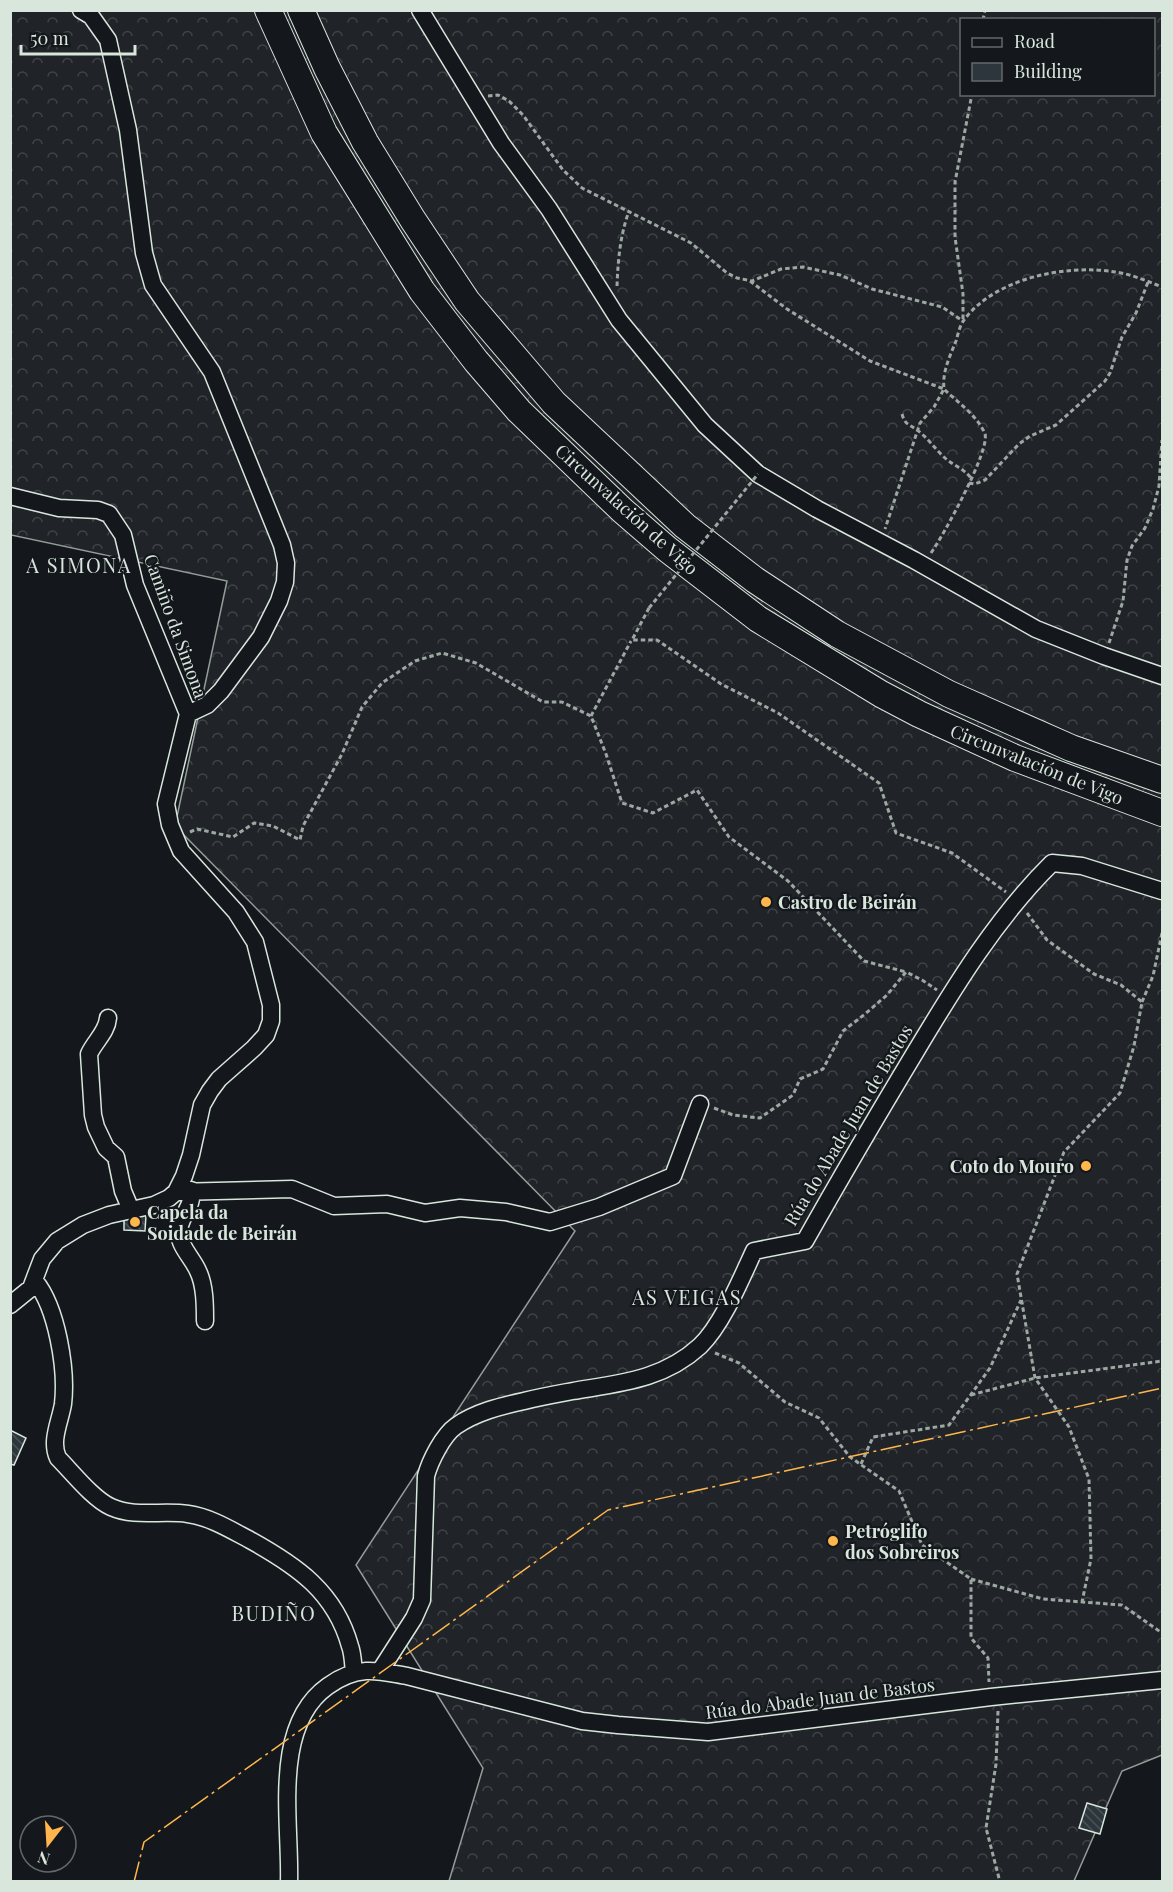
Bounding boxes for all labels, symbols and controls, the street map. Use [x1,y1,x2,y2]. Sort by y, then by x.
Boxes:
scale bar [21,18,135,56]
legend [960,18,1155,96]
text: 50 m [30,26,69,50]
text: Road [1014,29,1055,53]
text: Building [1014,59,1082,83]
street label: Circunvalación de Vigo [550,438,704,580]
district label: A SIMONA [25,551,132,578]
street label: Camiño da Simona [139,551,213,702]
street label: Circunvalación de Vigo [947,718,1127,810]
place label: Castro de Beirán [778,890,917,914]
marker: Castro de Beirán [759,895,773,909]
street label: Rúa do Abade Juan de Bastos [778,1020,918,1230]
place label: Coto do Mouro [950,1154,1074,1178]
marker: Coto do Mouro [1079,1159,1093,1173]
place label: Capela da Soidade de Beirán [147,1200,297,1245]
marker: Capela da Soidade de Beirán [128,1215,142,1229]
district label: AS VEIGAS [631,1283,742,1310]
place label: Petróglifo dos Sobreiros [845,1519,959,1564]
marker: Petróglifo dos Sobreiros [826,1534,840,1548]
district label: BUDIÑO [232,1599,316,1626]
street label: Rúa do Abade Juan de Bastos [704,1672,936,1724]
north arrow [18,1814,78,1874]
text: N [34,1847,52,1871]

